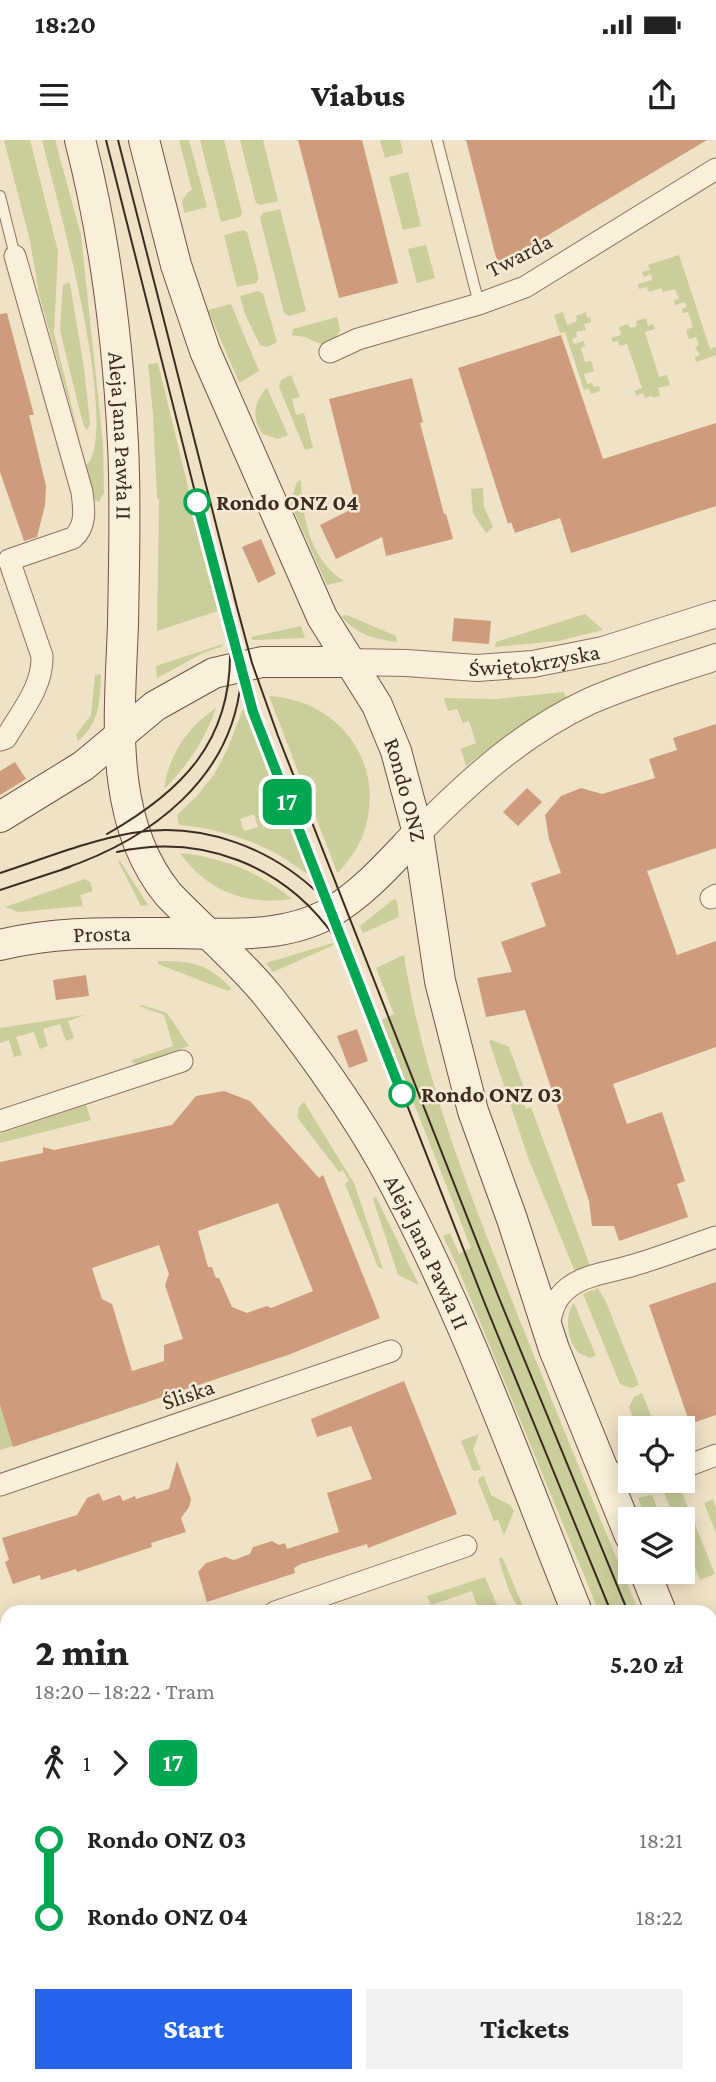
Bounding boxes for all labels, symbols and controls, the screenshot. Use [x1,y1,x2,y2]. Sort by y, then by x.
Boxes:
text: 18:20 [35,10,96,39]
icon: menu [35,76,73,114]
icon: share [643,76,681,114]
text: Viabus [311,77,405,113]
street label: Twarda [482,227,557,283]
street label: Aleja Jana Pawła II [103,350,138,520]
marker: Rondo ONZ 04 [184,489,210,515]
place label: Rondo ONZ 04 [216,489,359,515]
street label: Świętokrzyska [468,638,602,681]
street label: Rondo ONZ [379,734,432,843]
line badge: 17 [256,779,318,825]
text: 17 [277,788,297,815]
street label: Prosta [73,920,131,947]
marker: Rondo ONZ 03 [389,1081,415,1107]
place label: Rondo ONZ 03 [421,1081,562,1107]
street label: Aleja Jana Pawła II [379,1170,475,1333]
street label: Śliska [159,1373,218,1415]
map controls [618,1416,695,1584]
button: locate [618,1416,695,1493]
button: layers [618,1507,695,1584]
text: 2 min [35,1631,129,1673]
text: 5.20 zł [610,1650,683,1679]
text: 18:20 – 18:22 · Tram [35,1678,215,1704]
icon: walk [35,1744,73,1782]
icon: forward [101,1744,139,1782]
text: 17 [163,1749,183,1776]
text: 1 [83,1750,91,1776]
text: Rondo ONZ 03 [87,1825,246,1854]
text: 18:21 [639,1827,683,1853]
text: Rondo ONZ 04 [87,1902,248,1931]
text: 18:22 [636,1904,683,1930]
button: Start [35,1989,352,2069]
button: Tickets [366,1989,683,2069]

